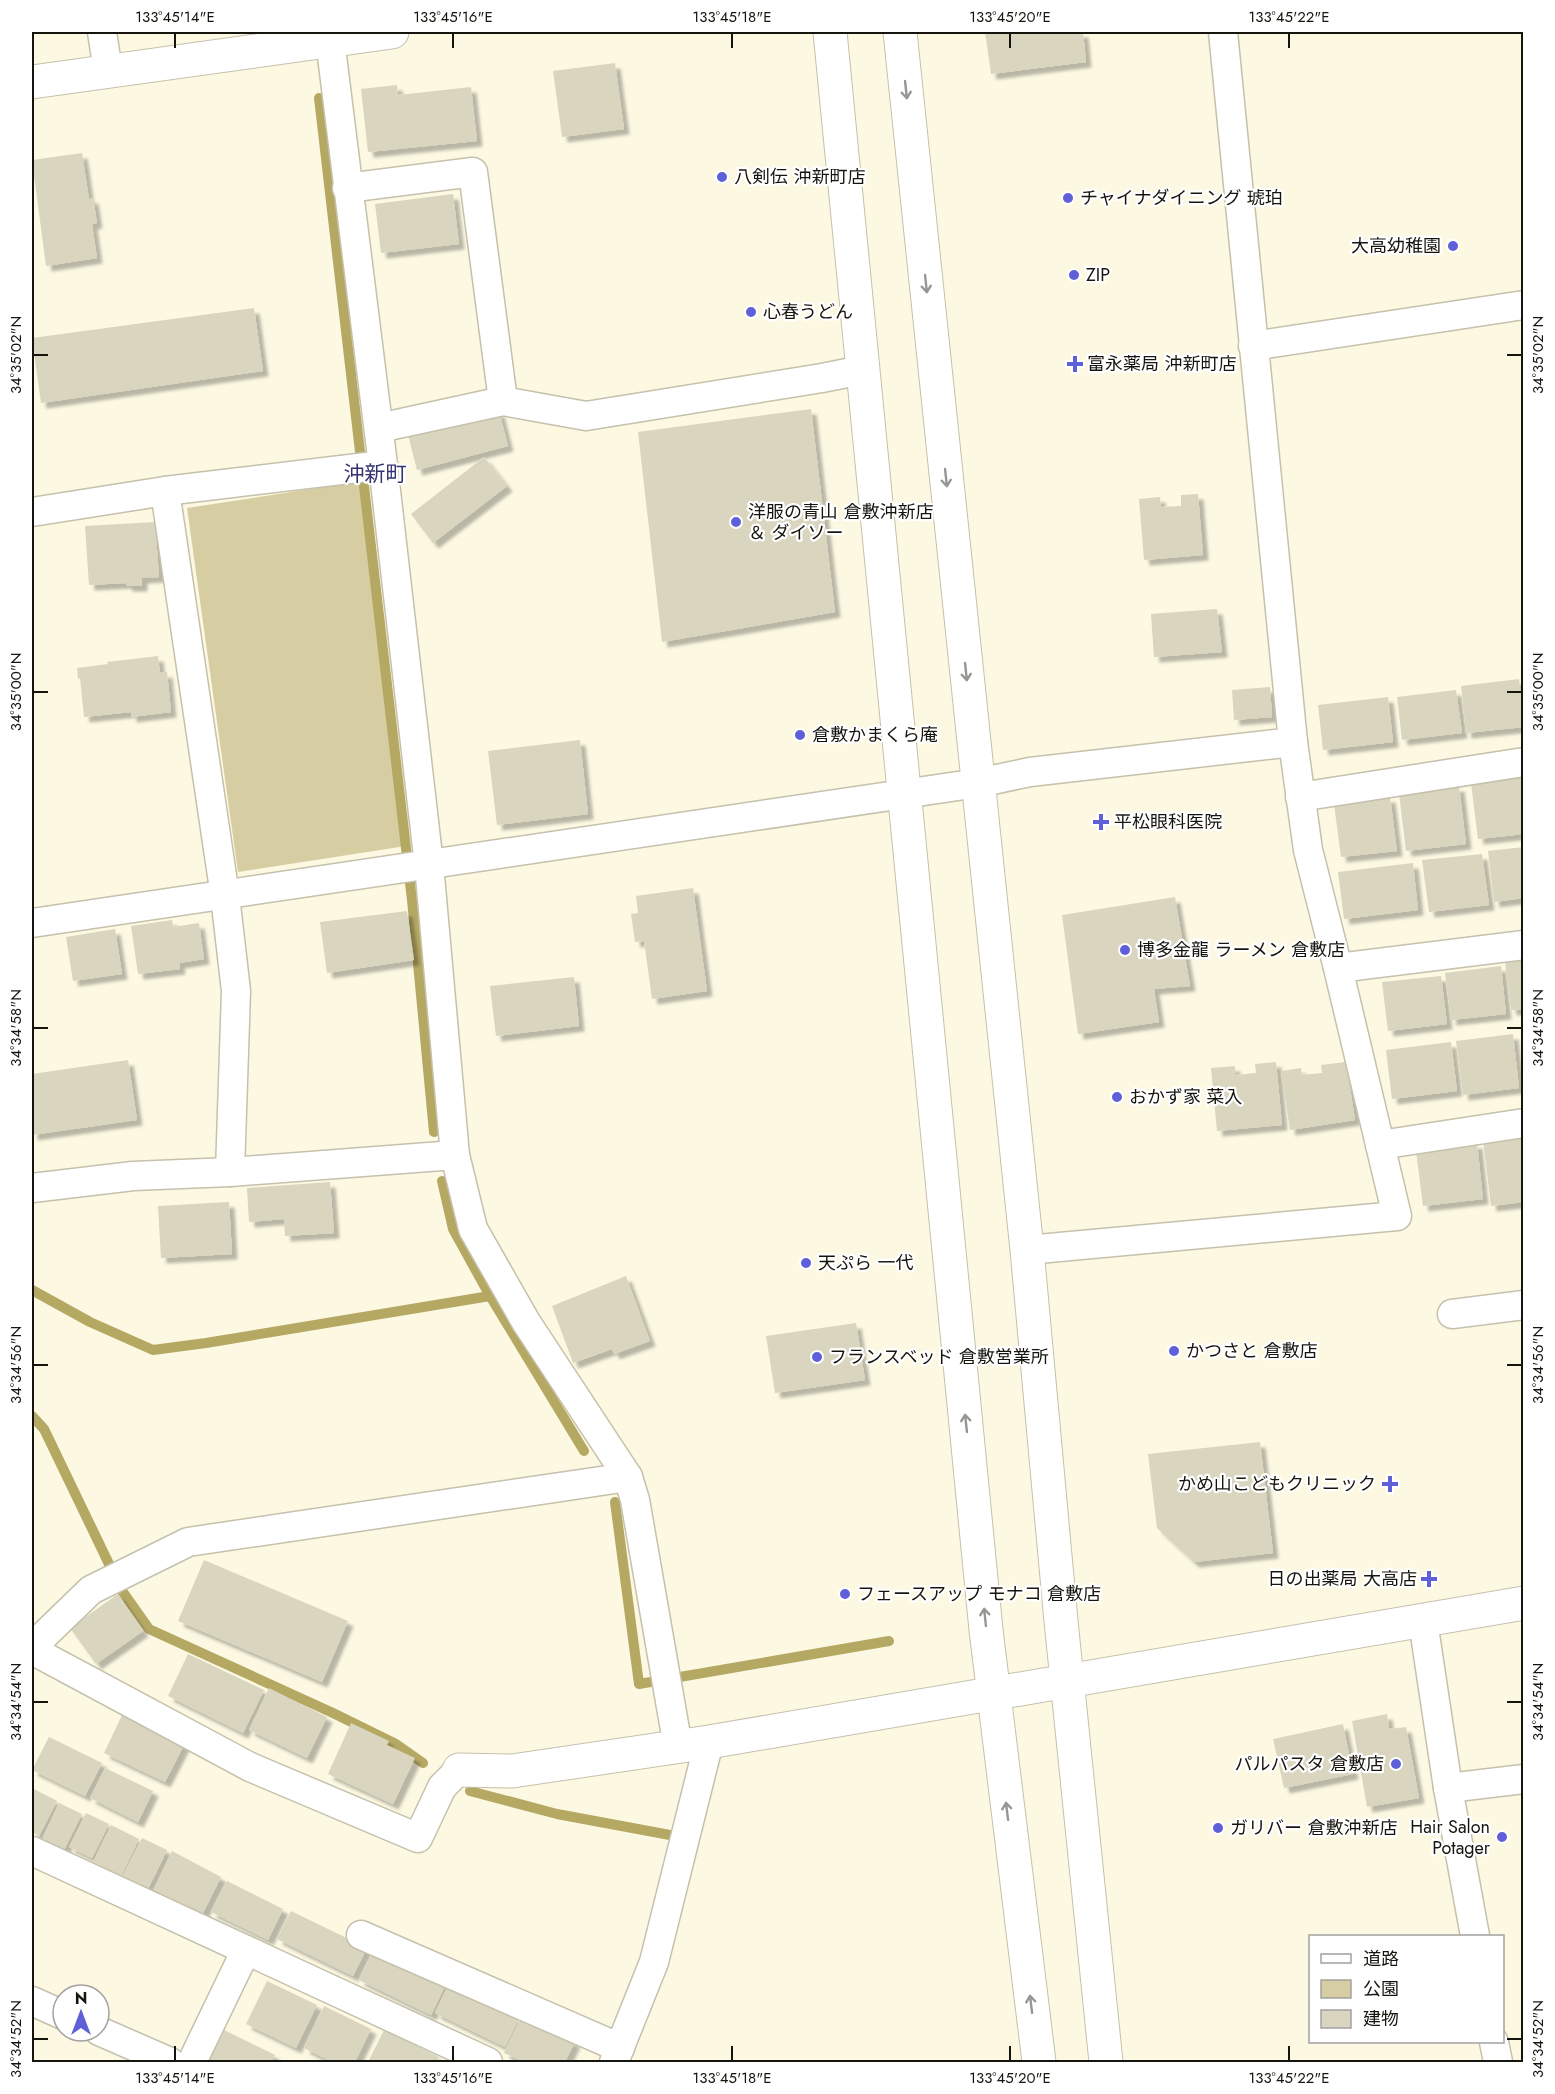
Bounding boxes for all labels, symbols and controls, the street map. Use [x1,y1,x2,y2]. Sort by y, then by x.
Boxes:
text: 133°45'14"E [135,6,215,28]
text: 133°45'16"E [413,6,493,28]
text: 133°45'18"E [693,6,771,28]
text: 133°45'20"E [969,6,1051,28]
text: 133°45'22"E [1248,6,1330,28]
one-way arrow [901,79,912,99]
place label: 八剣伝 沖新町店 [734,164,865,190]
marker: 八剣伝 沖新町店 [715,170,729,184]
place label: チャイナダイニング 琥珀 [1080,185,1283,211]
marker: チャイナダイニング 琥珀 [1061,191,1075,205]
place label: 大高幼稚園 [1351,233,1441,259]
marker: 大高幼稚園 [1446,239,1460,253]
place label: ZIP [1086,262,1110,288]
marker: ZIP [1067,268,1081,282]
one-way arrow [921,273,932,293]
place label: 心春うどん [763,299,853,325]
marker: 心春うどん [744,305,758,319]
text: 34°35'02"N [5,316,27,394]
text: 34°35'02"N [1527,316,1549,394]
place label: 富永薬局 沖新町店 [1087,351,1236,377]
marker: 富永薬局 沖新町店 [1068,357,1082,371]
district label: 沖新町 [344,459,407,489]
one-way arrow [941,467,952,487]
place label: 洋服の青山 倉敷沖新店 ＆ ダイソー [748,499,933,546]
marker: 洋服の青山 倉敷沖新店 ＆ ダイソー [729,515,743,529]
text: 34°35'00"N [5,653,27,731]
text: 34°35'00"N [1527,653,1549,731]
one-way arrow [961,661,972,681]
place label: 倉敷かまくら庵 [812,722,938,748]
marker: 倉敷かまくら庵 [793,728,807,742]
place label: 平松眼科医院 [1114,809,1222,835]
marker: 平松眼科医院 [1092,813,1110,831]
place label: 博多金龍 ラーメン 倉敷店 [1137,937,1345,963]
marker: 博多金龍 ラーメン 倉敷店 [1118,943,1132,957]
text: 34°34'58"N [5,989,27,1067]
text: 34°34'58"N [1527,989,1549,1067]
place label: おかず家 菜入 [1129,1084,1242,1110]
marker: おかず家 菜入 [1110,1090,1124,1104]
place label: 天ぷら 一代 [818,1250,913,1276]
marker: 天ぷら 一代 [799,1256,813,1270]
text: 34°34'56"N [5,1326,27,1404]
text: 34°34'56"N [1527,1326,1549,1404]
place label: かつさと 倉敷店 [1186,1338,1317,1364]
place label: フランスベッド 倉敷営業所 [829,1344,1049,1370]
marker: かつさと 倉敷店 [1167,1344,1181,1358]
marker: フランスベッド 倉敷営業所 [810,1350,824,1364]
one-way arrow [960,1414,971,1434]
place label: かめ山こどもクリニック [1178,1471,1376,1497]
marker: かめ山こどもクリニック [1381,1475,1399,1493]
place label: 日の出薬局 大高店 [1268,1566,1417,1592]
marker: 日の出薬局 大高店 [1422,1572,1436,1586]
place label: フェースアップ モナコ 倉敷店 [857,1581,1101,1607]
marker: フェースアップ モナコ 倉敷店 [838,1587,852,1601]
one-way arrow [979,1608,990,1628]
text: 34°34'54"N [5,1663,27,1741]
text: 34°34'54"N [1527,1663,1549,1741]
place label: パルパスタ 倉敷店 [1235,1751,1384,1777]
marker: パルパスタ 倉敷店 [1389,1757,1403,1771]
one-way arrow [1001,1802,1012,1821]
place label: Hair Salon Potager [1410,1814,1491,1861]
place label: ガリバー 倉敷沖新店 [1230,1815,1397,1841]
marker: ガリバー 倉敷沖新店 [1211,1821,1225,1835]
marker: Hair Salon Potager [1495,1830,1509,1844]
legend [1309,1935,1504,2043]
text: 道路 [1363,1946,1399,1972]
text: 公園 [1363,1976,1399,2002]
north arrow [51,1983,111,2043]
text: N [75,1987,87,2010]
one-way arrow [1026,1995,1037,2015]
text: 34°34'52"N [5,2000,27,2078]
text: 34°34'52"N [1527,2000,1549,2078]
text: 建物 [1363,2006,1399,2032]
text: 133°45'14"E [135,2067,215,2089]
text: 133°45'16"E [413,2067,493,2089]
text: 133°45'18"E [693,2067,771,2089]
text: 133°45'20"E [969,2067,1051,2089]
text: 133°45'22"E [1248,2067,1330,2089]

